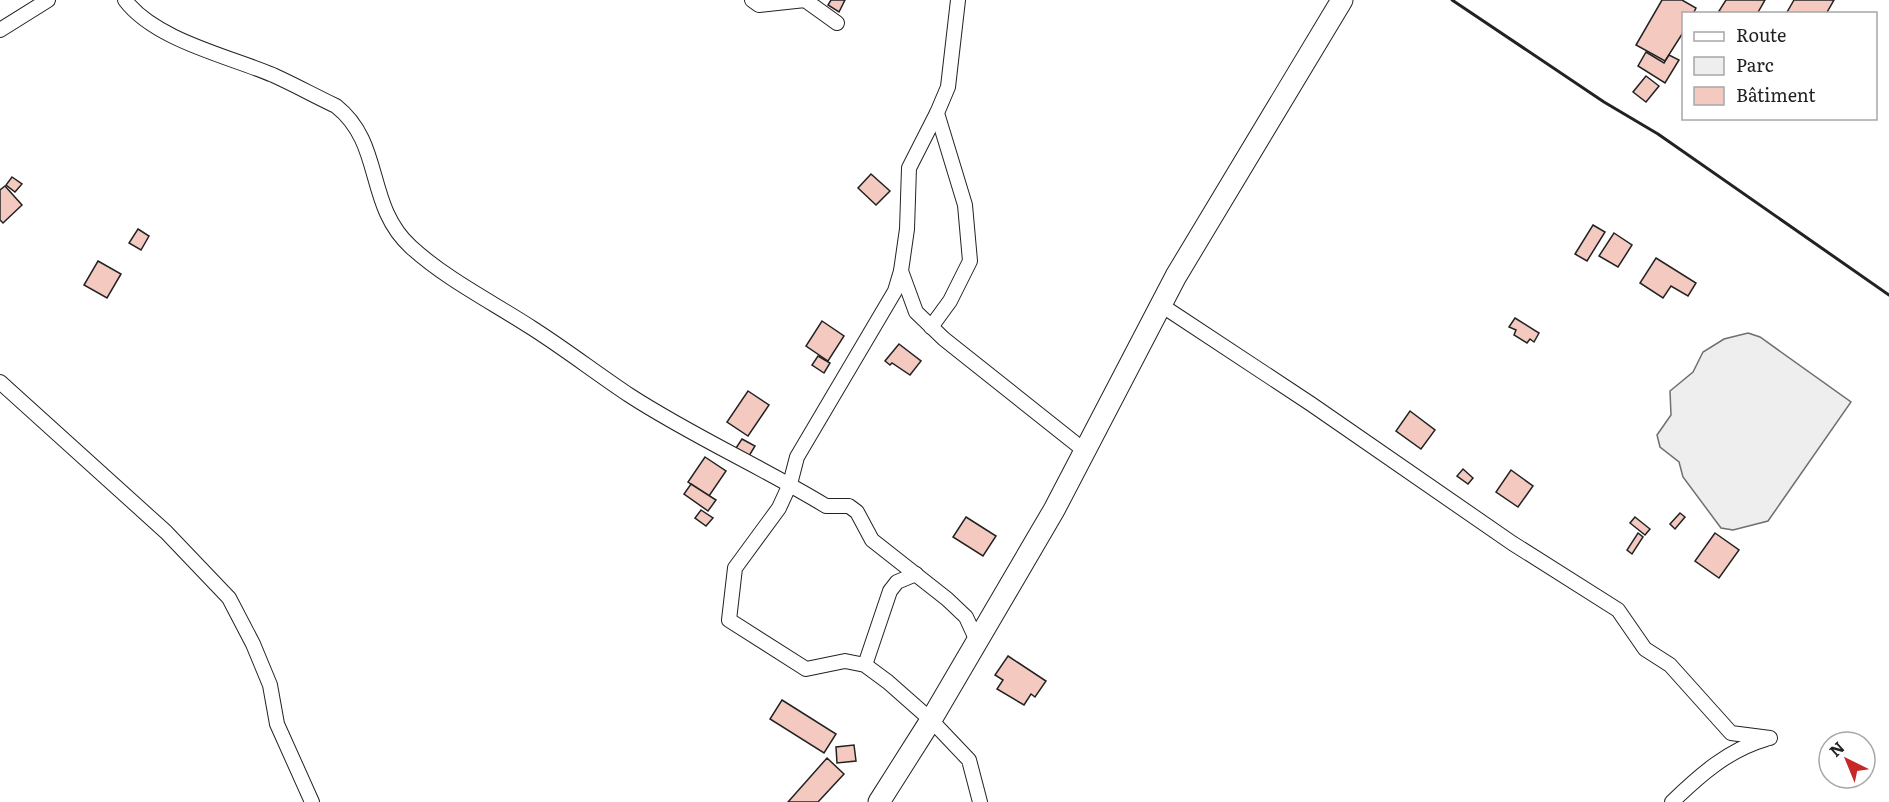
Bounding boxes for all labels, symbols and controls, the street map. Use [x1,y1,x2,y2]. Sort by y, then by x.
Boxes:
legend [1682,12,1877,120]
text: Route [1736,21,1786,48]
text: Parc [1736,51,1774,78]
text: Bâtiment [1736,81,1816,108]
north arrow [1817,730,1877,790]
text: N [1823,735,1849,762]

